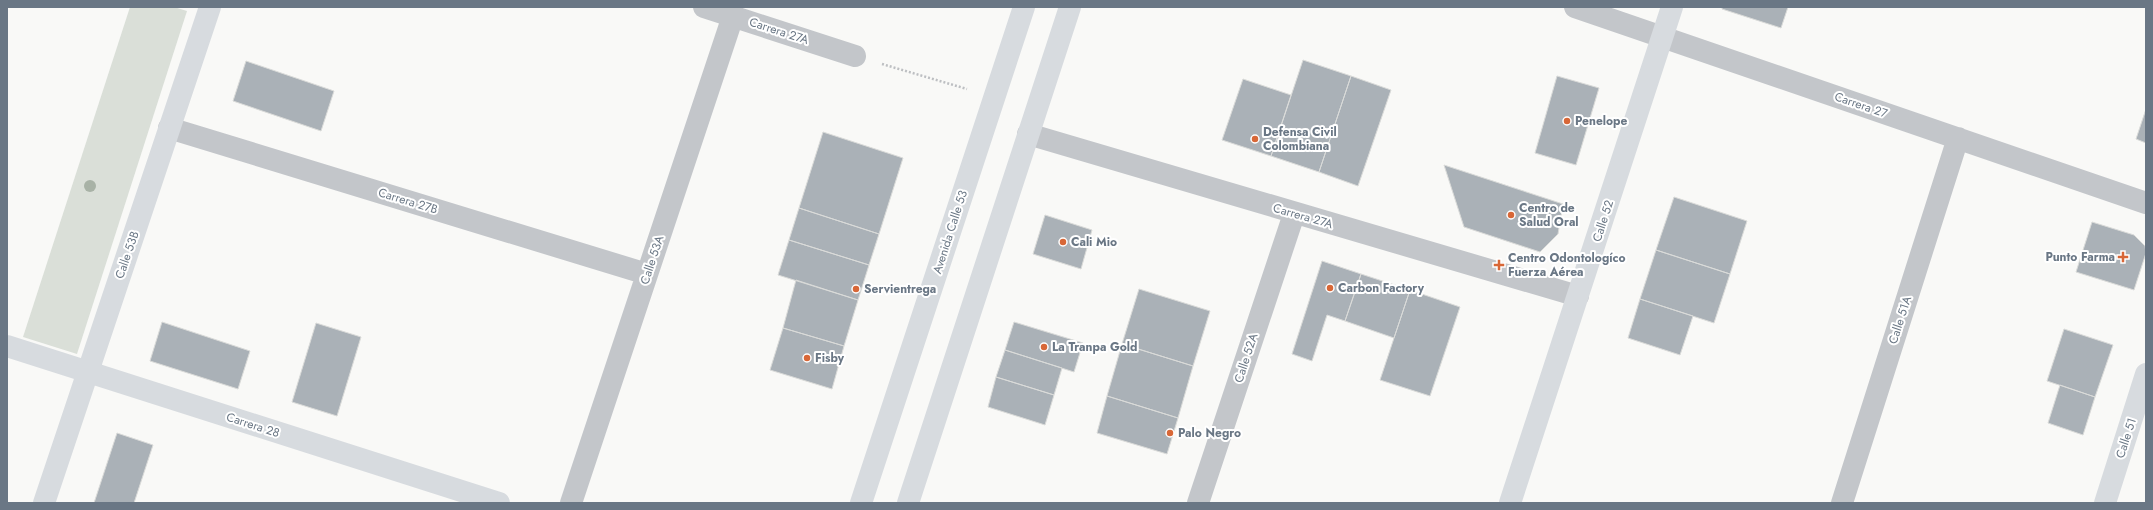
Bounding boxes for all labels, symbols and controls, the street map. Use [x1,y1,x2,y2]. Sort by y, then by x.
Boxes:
street label: Carrera 27A [747,13,811,49]
street label: Carrera 27 [1832,88,1891,123]
place label: Penelope [1575,112,1627,130]
marker: Penelope [1562,116,1572,126]
place label: Defensa Civil Colombiana [1263,123,1337,155]
marker: Defensa Civil Colombiana [1250,134,1260,144]
street label: Carrera 27B [376,183,440,219]
street label: Avenida Calle 53 [928,188,972,276]
street label: Calle 52 [1588,198,1618,244]
street label: Carrera 27A [1271,199,1335,233]
place label: Centro de Salud Oral [1519,199,1579,231]
marker: Centro de Salud Oral [1506,210,1516,220]
street label: Calle 53B [110,228,144,281]
street label: Calle 53A [636,233,668,287]
place label: Cali Mio [1071,233,1117,251]
marker: Cali Mio [1058,237,1068,247]
place label: Punto Farma [2045,248,2115,266]
place label: Centro Odontologíco Fuerza Aérea [1508,249,1626,281]
marker: Punto Farma [2118,252,2128,262]
marker: Centro Odontologíco Fuerza Aérea [1493,259,1505,271]
place label: Carbon Factory [1338,279,1425,297]
place label: Servientrega [864,280,936,298]
marker: Carbon Factory [1325,283,1335,293]
marker: Servientrega [851,284,861,294]
street label: Calle 51A [1884,294,1916,346]
street label: Calle 52A [1230,331,1262,385]
place label: La Tranpa Gold [1052,338,1137,356]
marker: La Tranpa Gold [1039,342,1049,352]
place label: Fisby [815,349,845,367]
marker: Fisby [802,353,812,363]
street label: Carrera 28 [224,408,282,442]
street label: Calle 51 [2111,415,2141,461]
place label: Palo Negro [1178,424,1241,442]
marker: Palo Negro [1165,428,1175,438]

